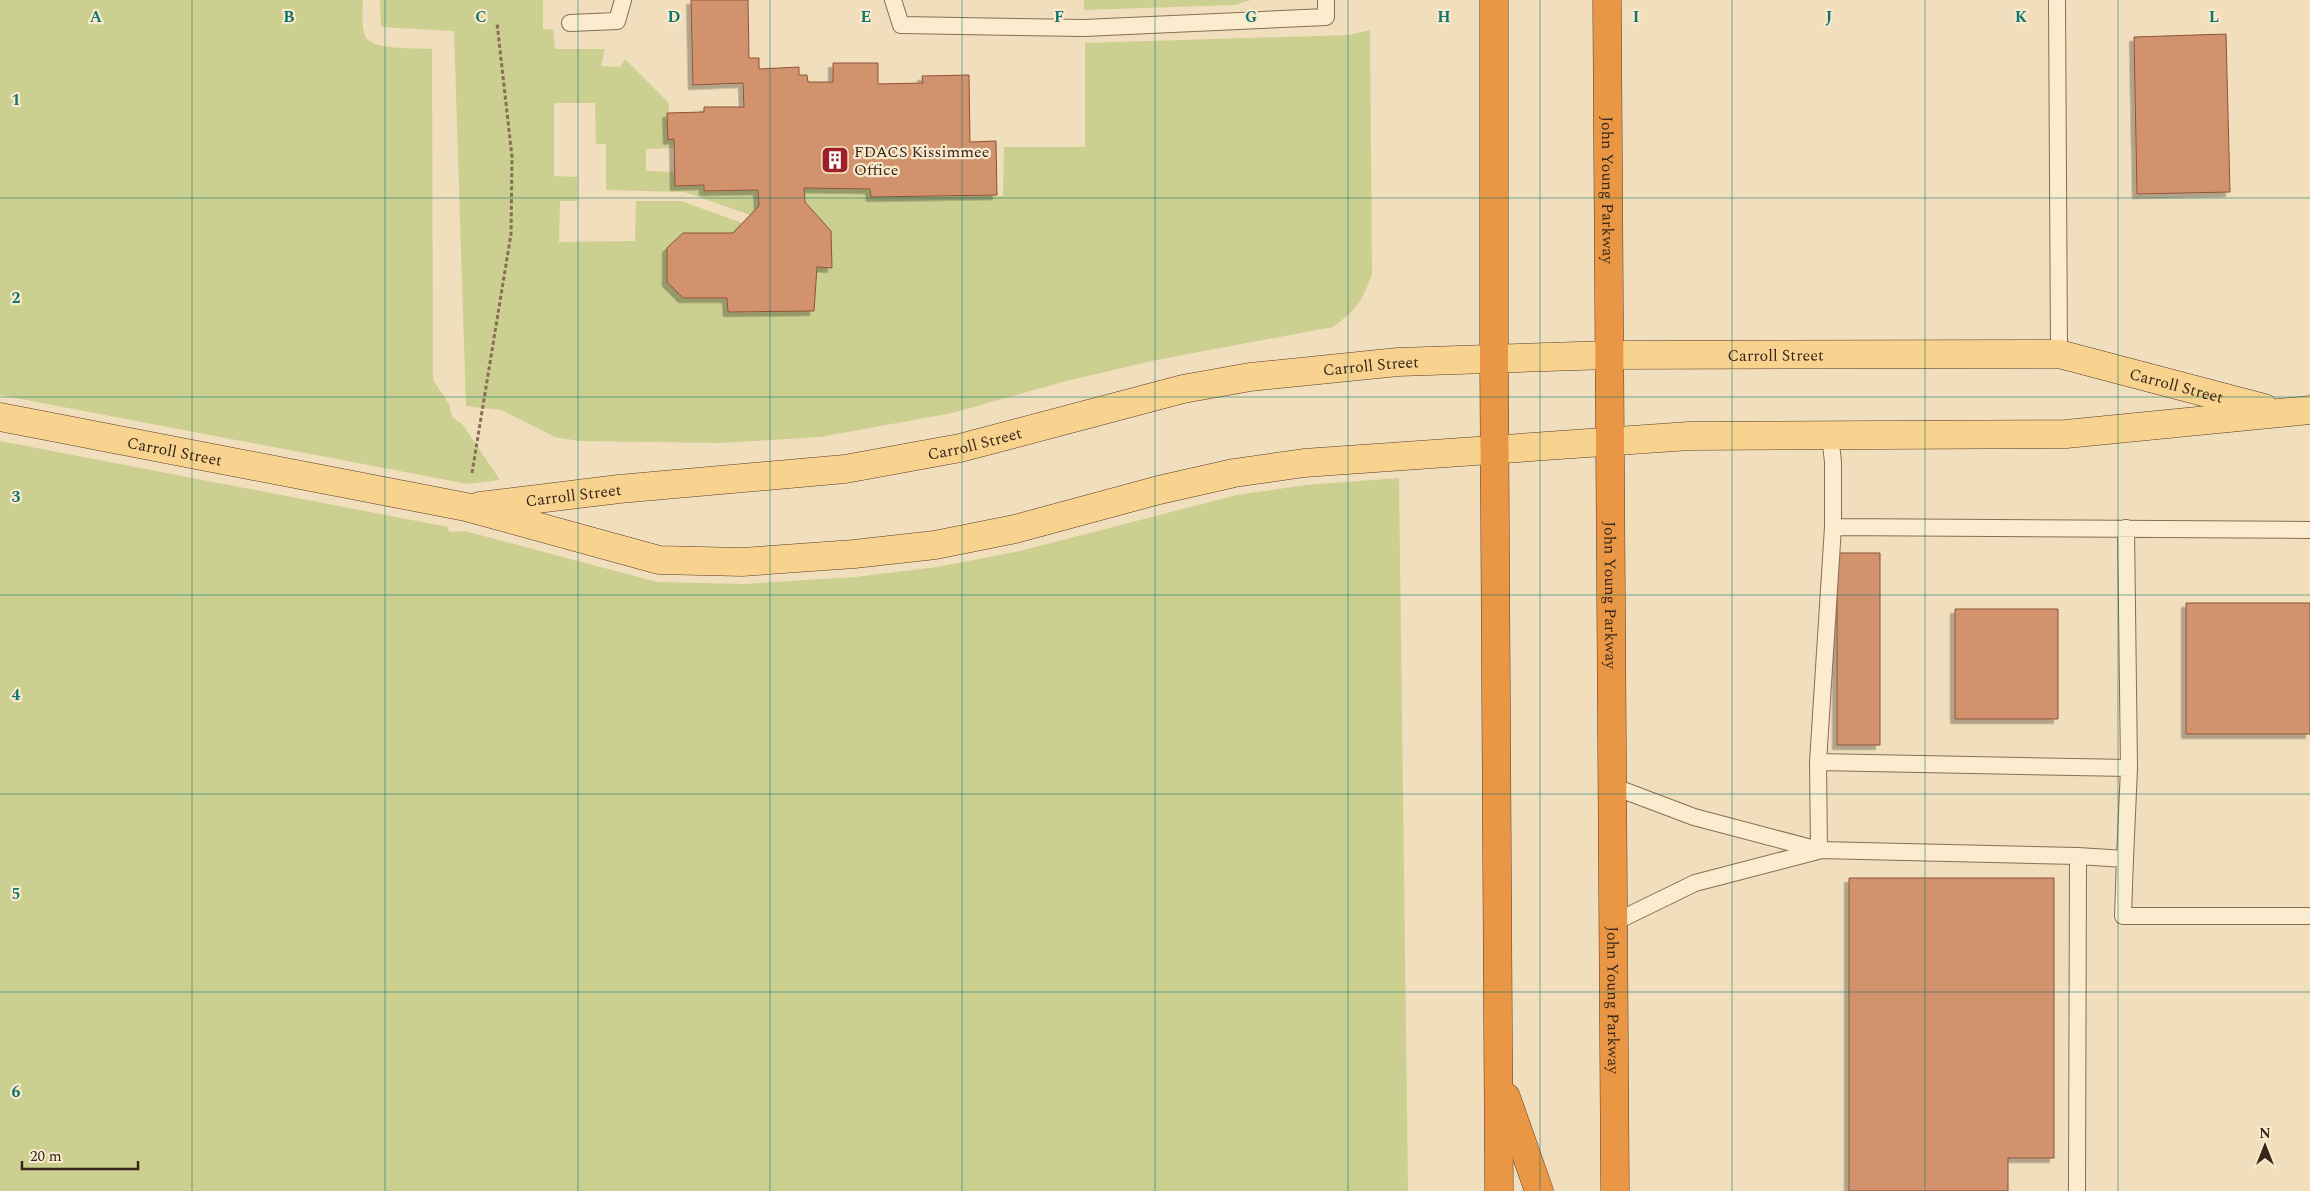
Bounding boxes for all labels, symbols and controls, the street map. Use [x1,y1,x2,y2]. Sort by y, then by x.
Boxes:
text: A [90,5,103,29]
text: B [283,5,295,29]
text: C [475,5,487,29]
text: D [668,5,681,29]
text: E [861,5,871,29]
text: F [1054,5,1064,29]
text: G [1245,5,1257,29]
text: H [1437,5,1451,29]
text: I [1633,5,1639,29]
text: J [1826,5,1833,29]
text: K [2015,5,2028,29]
text: L [2209,5,2219,29]
text: 1 [12,88,20,112]
street label: John Young Parkway [1595,116,1620,265]
place label: FDACS Kissimmee Office [854,140,989,182]
building icon: FDACS Kissimmee Office [820,145,850,175]
text: 2 [12,286,21,310]
street label: Carroll Street [1727,344,1824,368]
street label: Carroll Street [1322,350,1420,383]
street label: Carroll Street [2127,362,2226,410]
street label: Carroll Street [926,421,1025,467]
street label: Carroll Street [125,431,224,473]
street label: Carroll Street [524,478,623,513]
text: 3 [12,485,21,509]
street label: John Young Parkway [1598,521,1623,670]
text: 4 [12,683,21,707]
text: 5 [12,882,20,906]
street label: John Young Parkway [1600,926,1625,1075]
text: 6 [12,1080,21,1104]
north arrow [2240,1121,2290,1171]
text: N [2259,1123,2271,1144]
scale bar [22,1138,139,1170]
text: 20 m [30,1145,62,1168]

